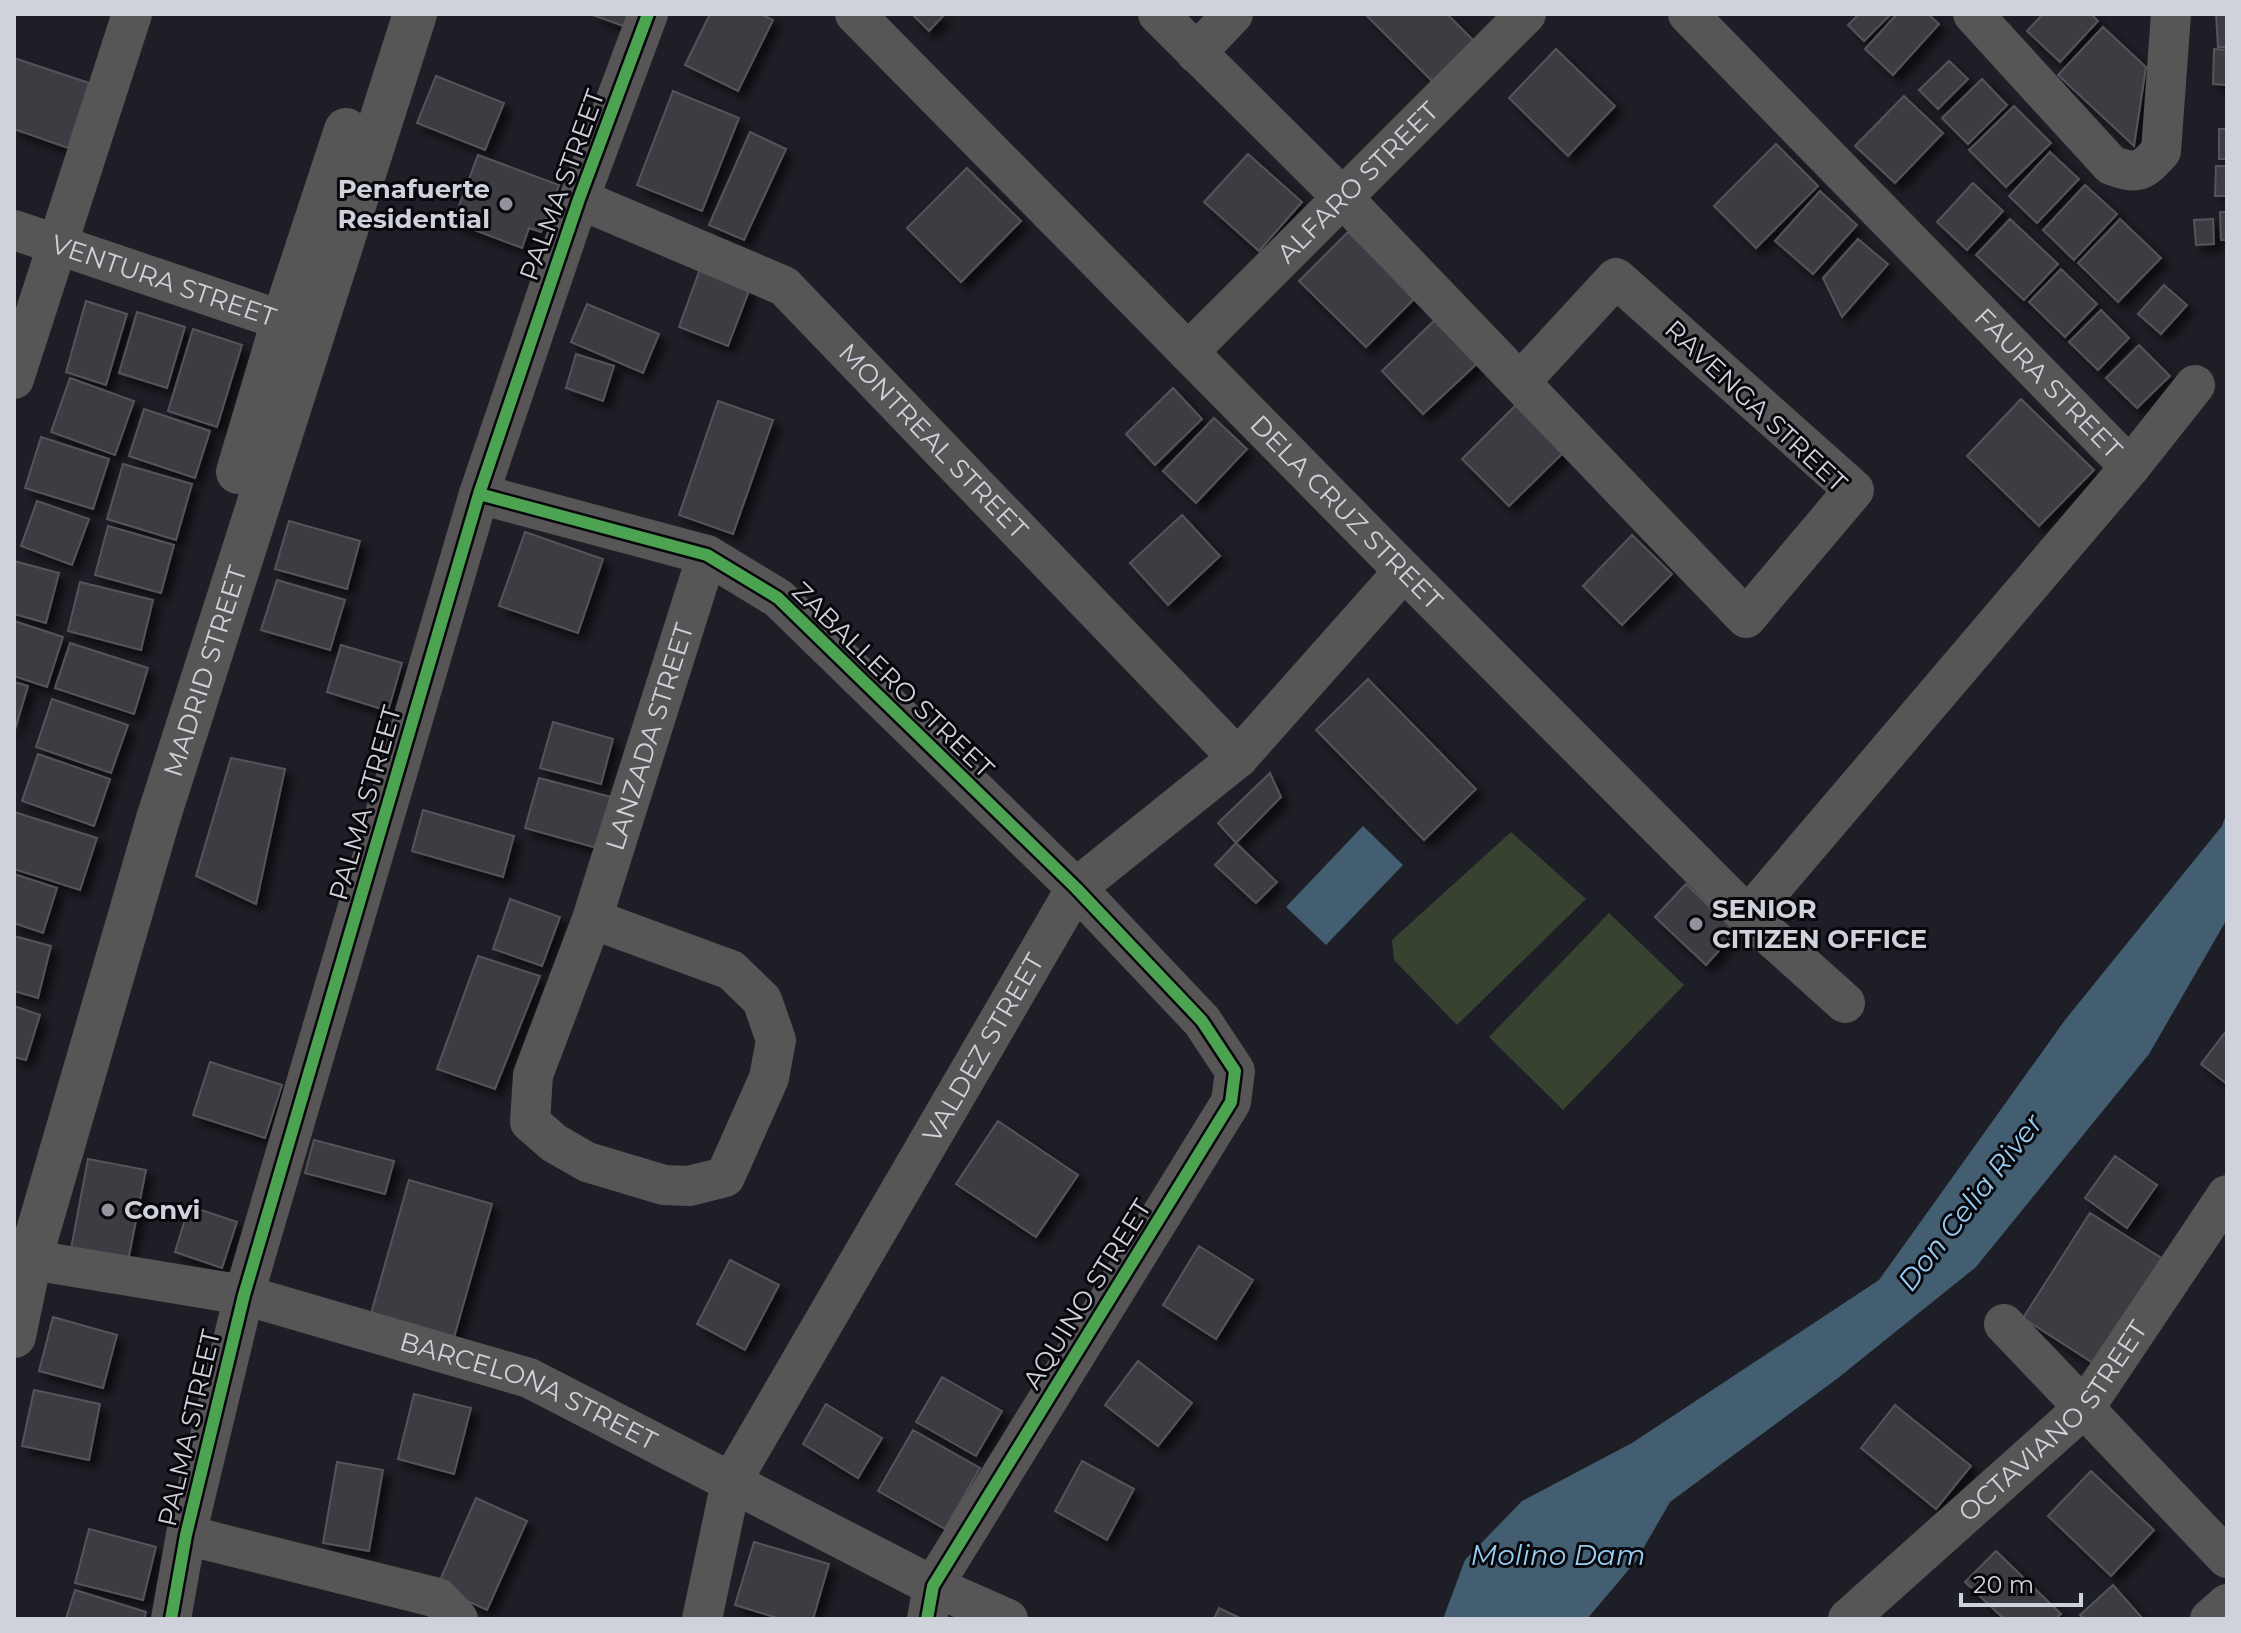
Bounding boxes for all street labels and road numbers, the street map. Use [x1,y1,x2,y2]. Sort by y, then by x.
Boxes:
street label: PALMA STREET [513,85,611,285]
street label: ALFARO STREET [1270,95,1445,270]
street label: VENTURA STREET [47,228,280,333]
street label: FAURA STREET [1968,301,2129,465]
street label: RAVENGA STREET [1658,313,1854,499]
street label: MONTREAL STREET [832,337,1035,546]
street label: DELA CRUZ STREET [1244,409,1449,616]
street label: MADRID STREET [157,562,254,781]
street label: ZABALLERO STREET [785,575,1001,785]
street label: LANZADA STREET [599,619,700,854]
street label: PALMA STREET [322,702,408,904]
street label: VALDEZ STREET [916,948,1050,1148]
street label: AQUINO STREET [1016,1193,1158,1395]
street label: OCTAVIANO STREET [1952,1315,2154,1529]
street label: BARCELONA STREET [396,1325,662,1457]
street label: PALMA STREET [151,1326,227,1529]

